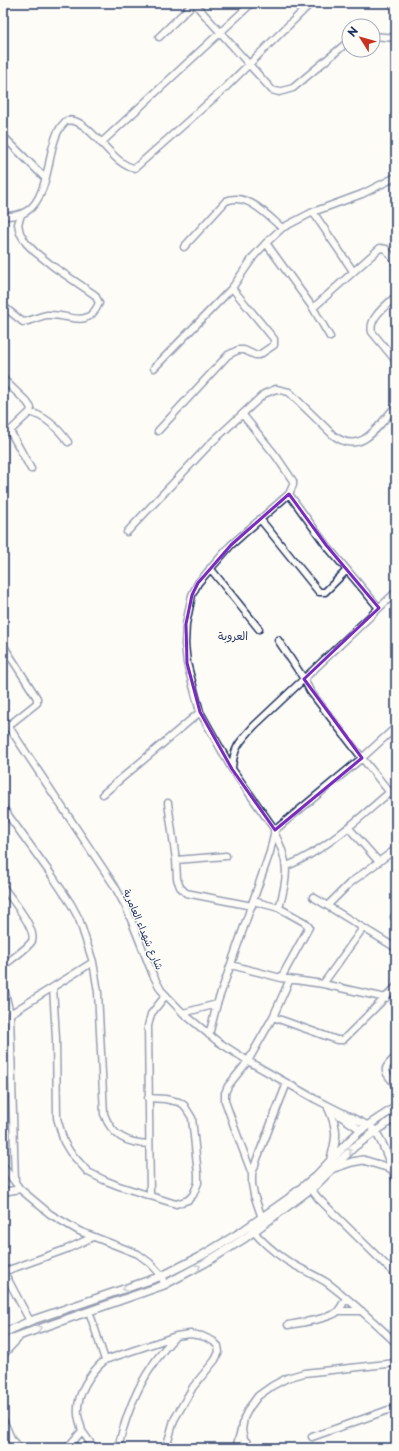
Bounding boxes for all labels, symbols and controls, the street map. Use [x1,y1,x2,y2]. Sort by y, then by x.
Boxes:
north arrow [341,18,381,58]
text: N [343,23,362,40]
district label: العروبة [218,627,248,644]
street label: شارع شهداء العامرية [119,886,168,972]
one-way arrow [344,1149,352,1156]
one-way arrow [194,1264,201,1271]
one-way arrow [122,1284,129,1292]
one-way arrow [36,1324,43,1333]

